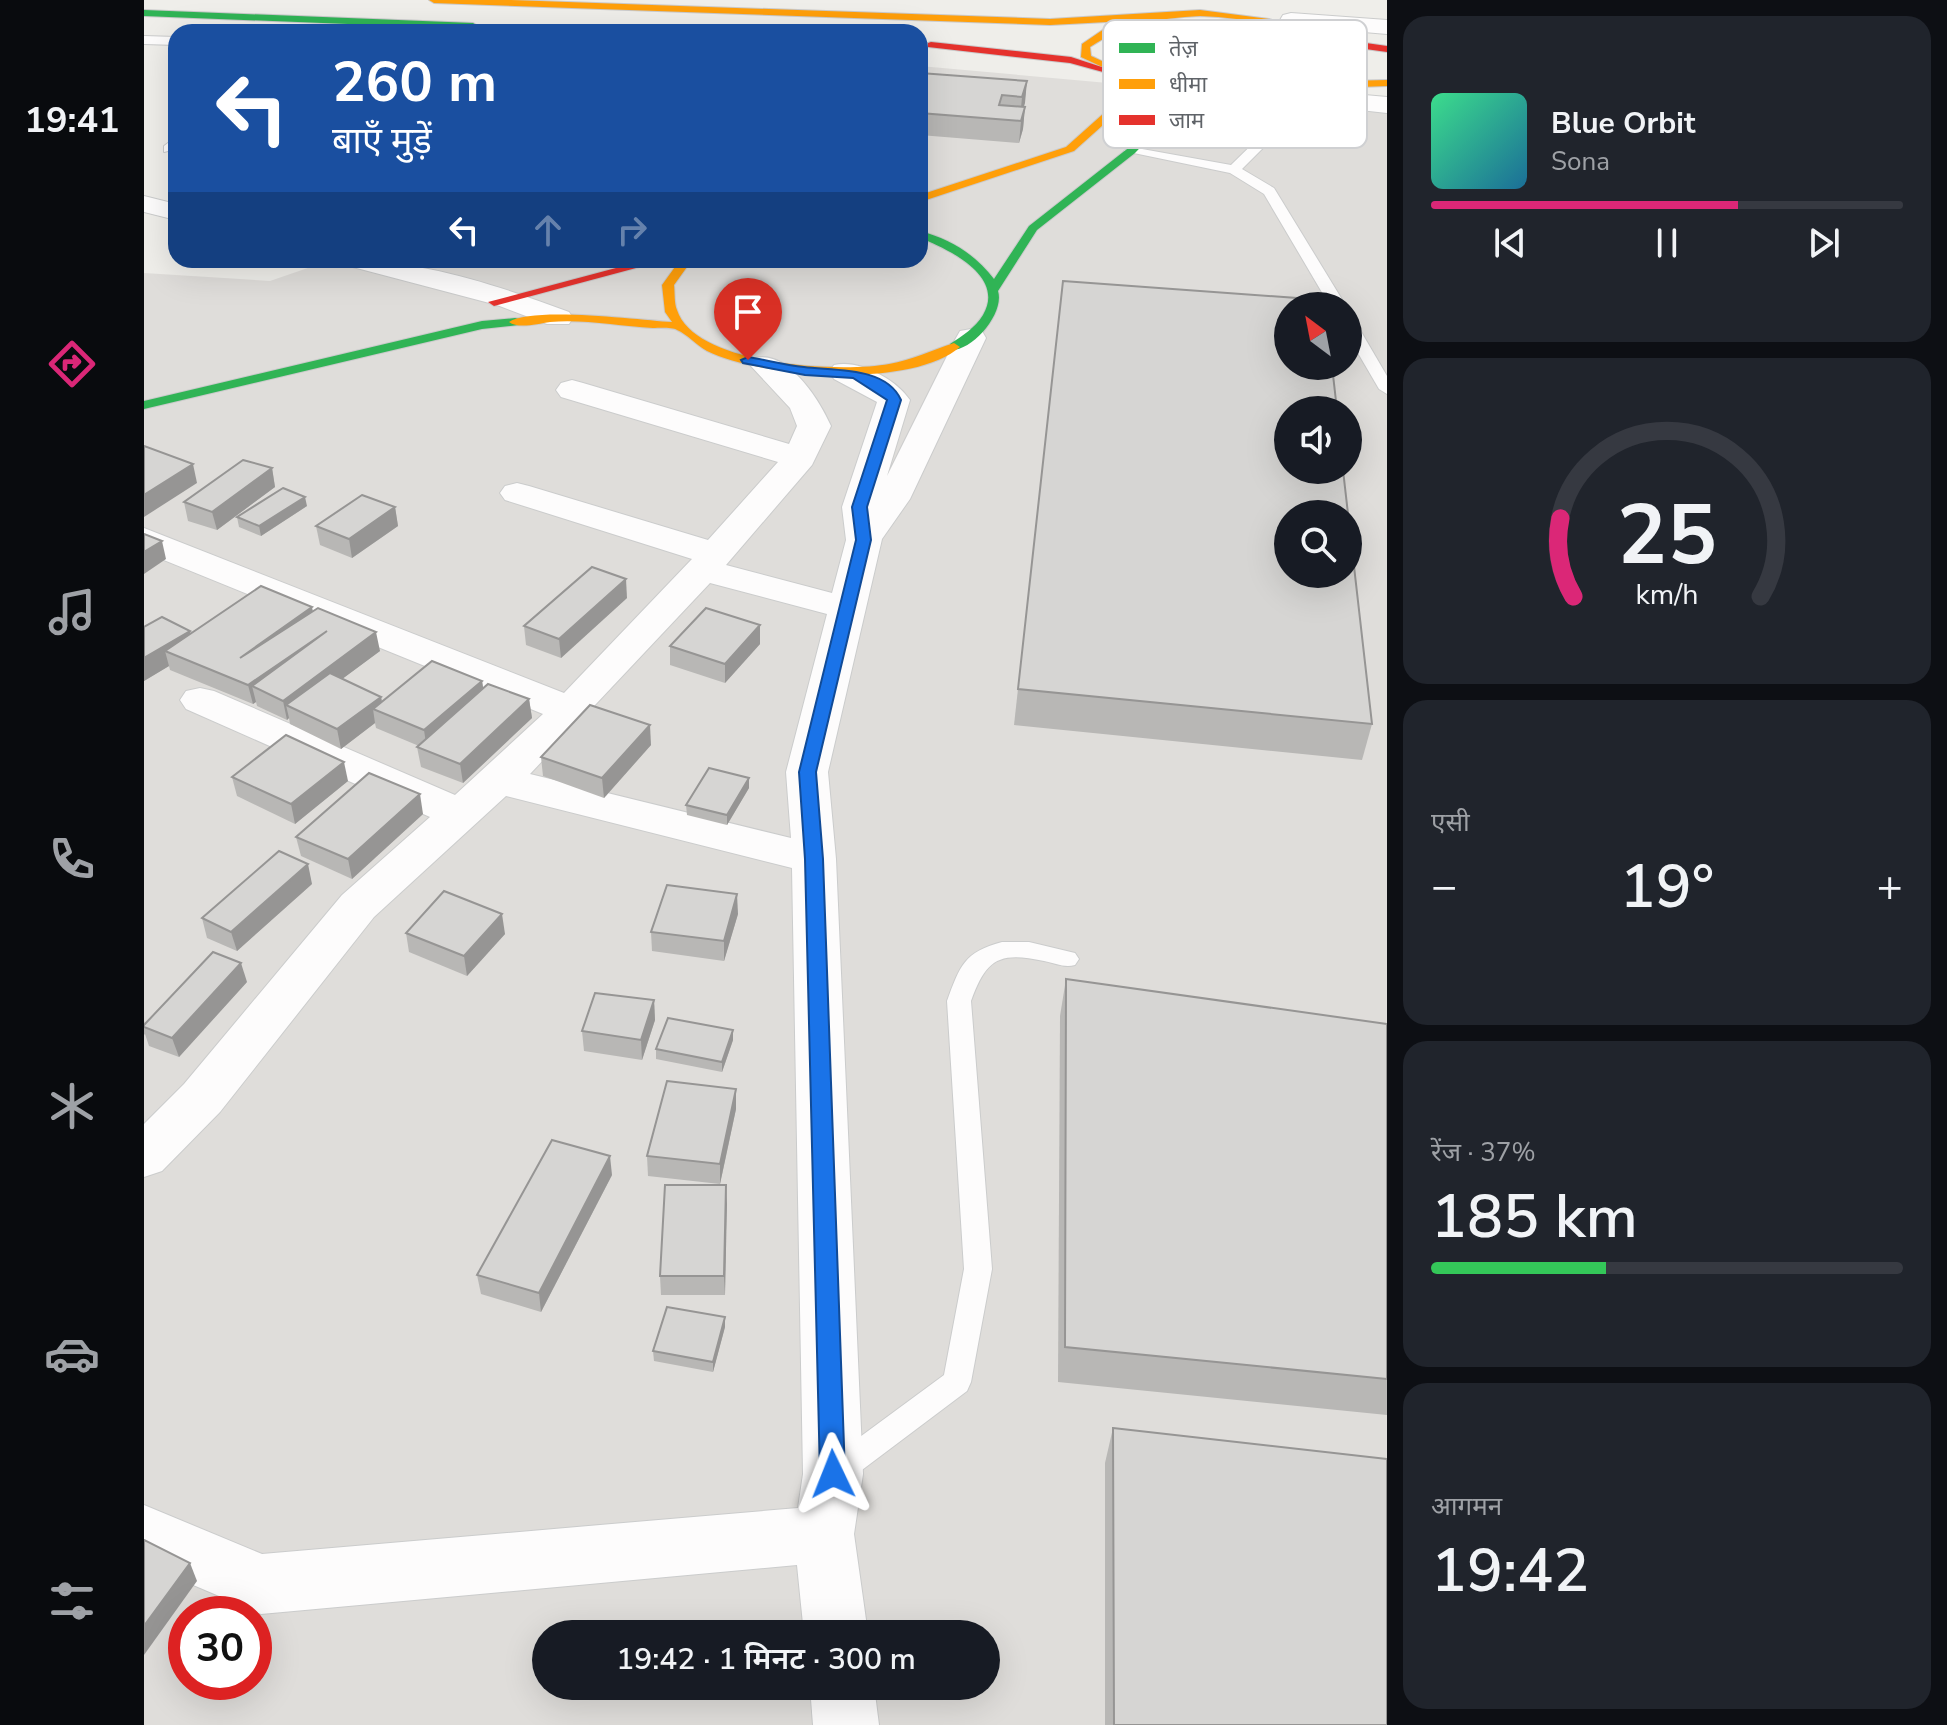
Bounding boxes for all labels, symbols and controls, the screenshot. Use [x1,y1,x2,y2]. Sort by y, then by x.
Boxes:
legend [1103,20,1367,148]
text: तेज़ [1169,34,1199,64]
text: 260 m [332,44,497,121]
icon: left [200,56,304,160]
text: धीमा [1169,70,1207,100]
text: 19:41 [24,96,120,145]
text: Blue Orbit [1551,103,1695,144]
text: जाम [1169,106,1205,136]
text: बाएँ मुड़ें [332,117,432,166]
text: Sona [1551,144,1610,179]
icon: left [442,208,486,252]
icon: ahead [526,208,570,252]
icon: right [610,208,654,252]
icon: previous [1488,221,1532,265]
icon: pause [1645,221,1689,265]
icon: next [1802,221,1846,265]
pin [714,278,782,360]
icon: arrive [726,290,770,334]
north arrow [1274,292,1362,380]
map controls [1274,292,1362,588]
icon: directions [44,336,100,392]
button: sound [1274,396,1362,484]
text: 25 [1617,478,1717,591]
button: search [1274,500,1362,588]
text: km/h [1636,575,1698,614]
icon: music [44,584,100,640]
text: एसी [1431,805,1470,840]
icon: phone [44,831,100,887]
text: 19° [1620,846,1714,928]
text: − [1431,857,1457,917]
text: + [1877,857,1903,917]
icon: climate [44,1078,100,1134]
text: रेंज · 37% [1431,1135,1536,1170]
text: 185 km [1431,1176,1638,1258]
icon: car [44,1326,100,1382]
position arrow [791,1432,875,1516]
text: आगमन [1431,1489,1502,1524]
text: 19:42 [1431,1530,1589,1612]
icon: filters [44,1573,100,1629]
speed limit sign: 30 [168,1596,272,1700]
text: 19:42 · 1 मिनट · 300 m [616,1639,916,1680]

